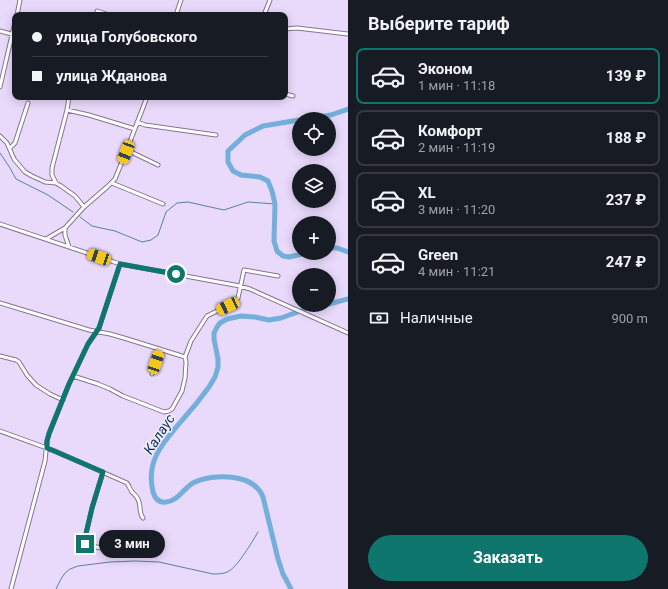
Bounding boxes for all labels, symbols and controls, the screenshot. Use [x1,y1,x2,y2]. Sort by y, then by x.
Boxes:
text: Выберите тариф [368,13,510,34]
text: улица Голубовского [56,28,197,46]
icon: car [370,58,406,94]
text: Эконом [418,60,473,78]
text: улица Жданова [56,67,167,85]
text: 139 ₽ [606,67,646,85]
text: 1 мин · 11:18 [418,78,495,93]
map controls [292,112,336,312]
button: locate [292,112,336,156]
icon: car [370,120,406,156]
text: Комфорт [418,122,482,140]
text: 188 ₽ [606,129,646,147]
car [116,139,136,165]
text: 2 мин · 11:19 [418,140,495,155]
button: layers [292,164,336,208]
icon: car [370,182,406,218]
text: XL [418,184,436,202]
text: 237 ₽ [606,191,646,209]
text: 3 мин · 11:20 [418,202,495,217]
button: + [292,216,336,260]
icon: car [370,244,406,280]
text: Green [418,246,458,264]
car [86,247,112,267]
text: 247 ₽ [606,253,646,271]
text: 4 мин · 11:21 [418,264,495,279]
route start [167,265,185,283]
button: − [292,268,336,312]
car [215,295,241,317]
icon: cash [368,307,390,329]
text: Наличные [400,309,473,327]
text: 900 m [611,311,648,326]
car [147,349,165,375]
water label: Калаус [140,411,178,457]
callout: 3 мин [99,530,165,558]
route end [76,535,94,553]
button: Заказать [368,535,648,581]
text: 3 мин [114,536,150,551]

